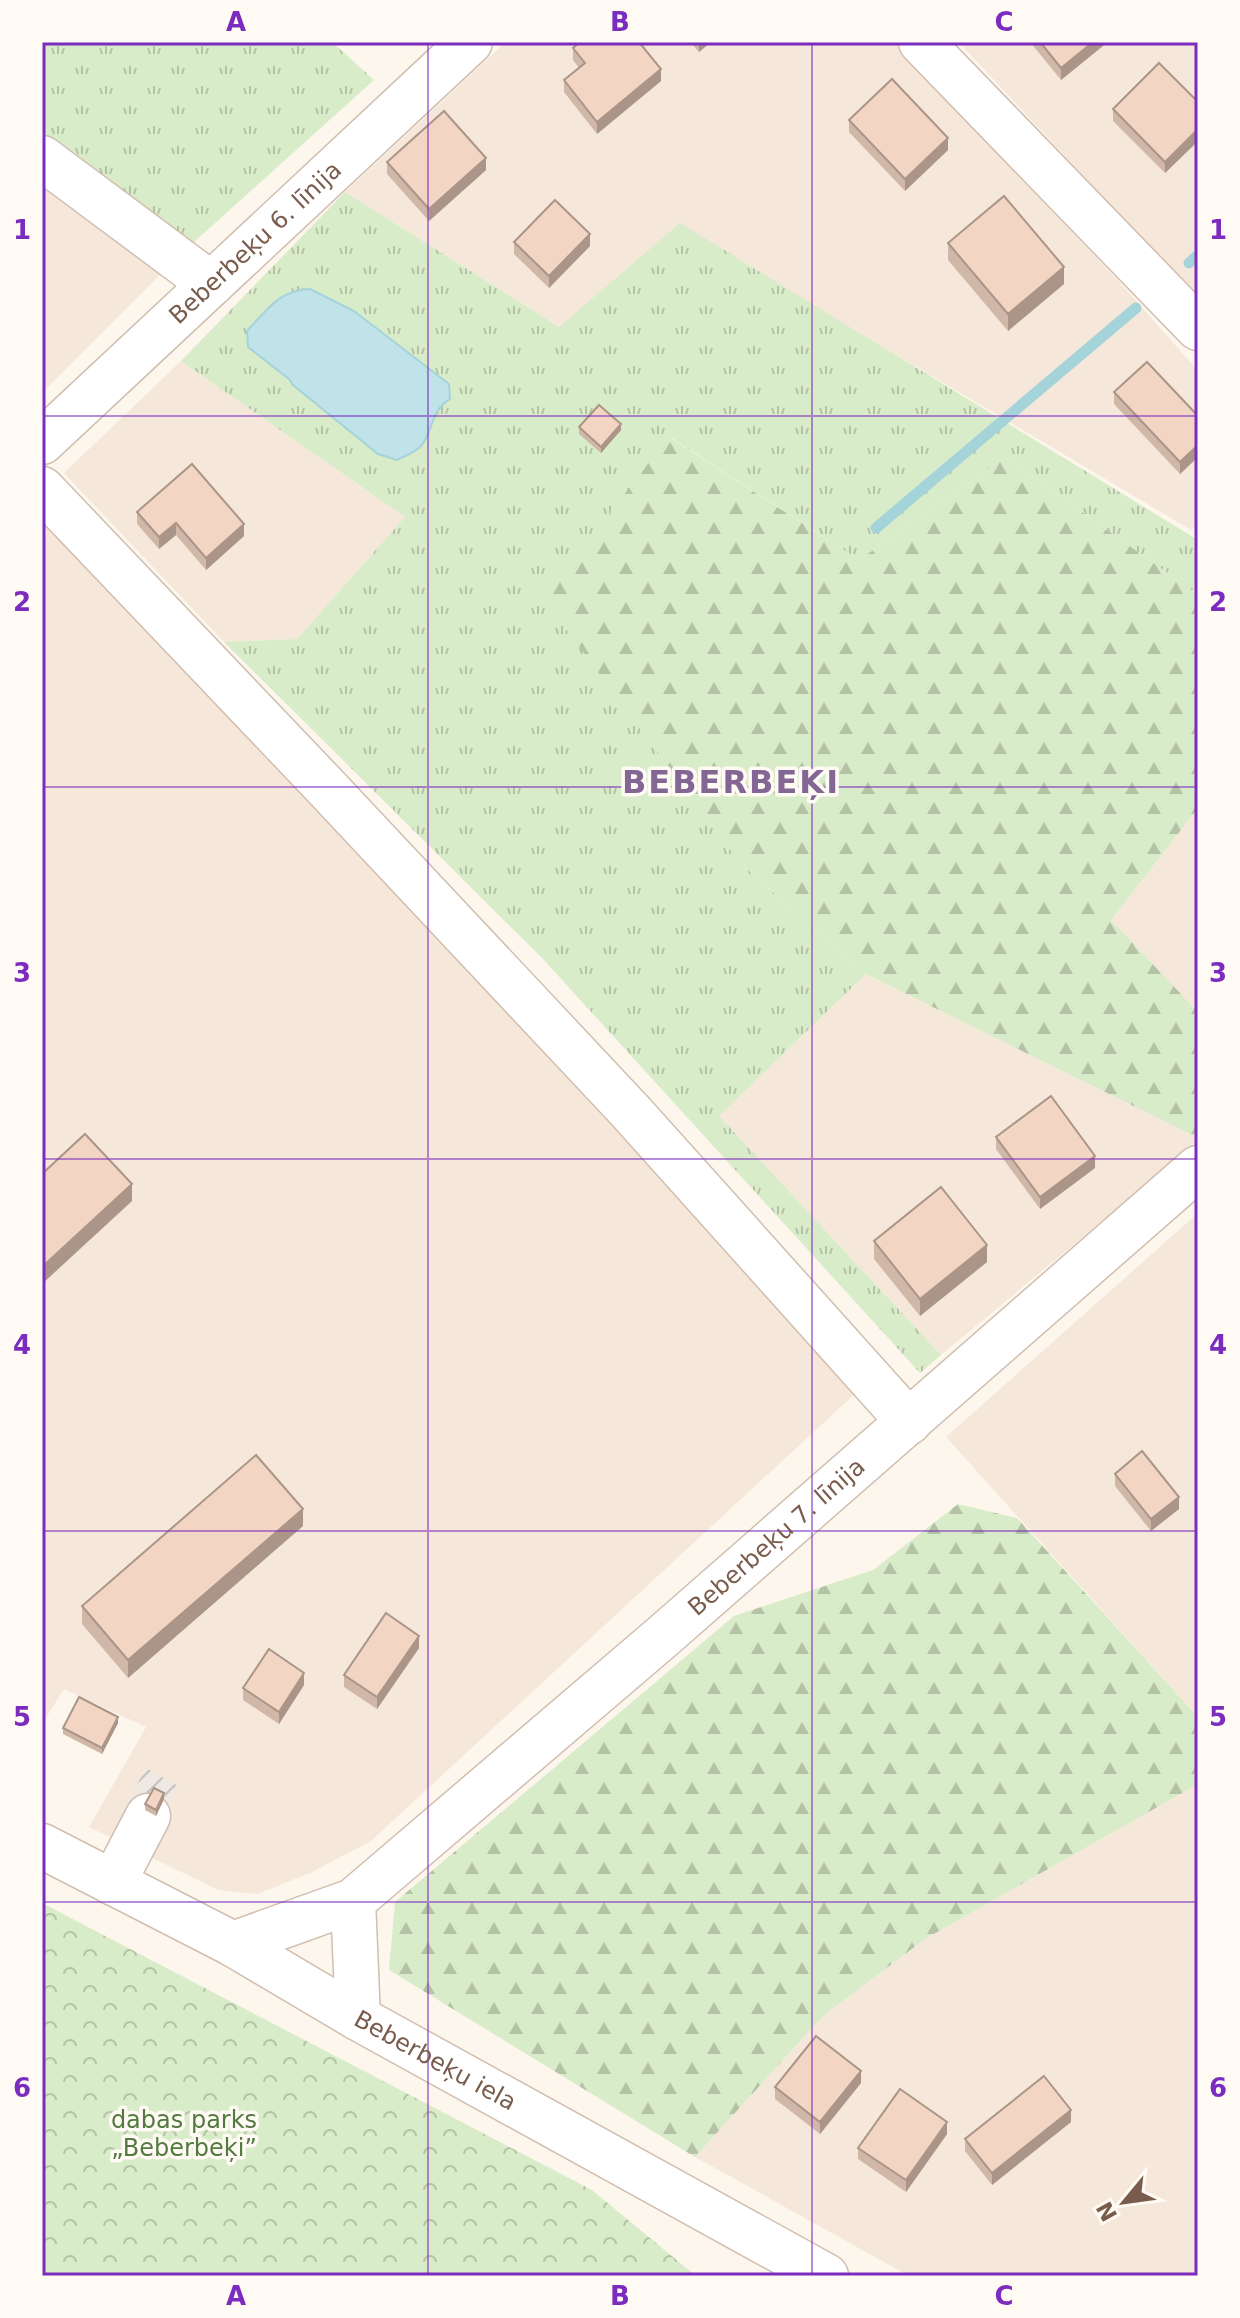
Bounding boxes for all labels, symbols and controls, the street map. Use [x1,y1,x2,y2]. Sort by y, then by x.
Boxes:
text: A [226,7,246,37]
text: B [610,7,630,37]
text: C [994,7,1014,37]
street label: Beberbeķu 6. līnija [164,156,347,330]
text: 1 [13,215,31,245]
text: 1 [1209,215,1227,245]
text: 2 [13,587,31,617]
text: 2 [1209,587,1227,617]
district label: BEBERBEĶI [622,763,840,801]
text: 3 [13,958,31,988]
text: 3 [1209,958,1227,988]
text: 4 [13,1330,31,1360]
text: 4 [1209,1330,1227,1360]
street label: Beberbeķu 7. līnija [683,1452,870,1622]
text: 5 [13,1702,31,1732]
text: 5 [1209,1702,1227,1732]
street label: Beberbeķu iela [349,2005,521,2116]
text: 6 [13,2073,31,2103]
text: 6 [1209,2073,1227,2103]
park label: dabas parks „Beberbeķi” [111,2106,257,2162]
north arrow [1084,2162,1164,2242]
text: N [1092,2197,1122,2226]
text: A [226,2281,246,2311]
text: B [610,2281,630,2311]
text: C [994,2281,1014,2311]

